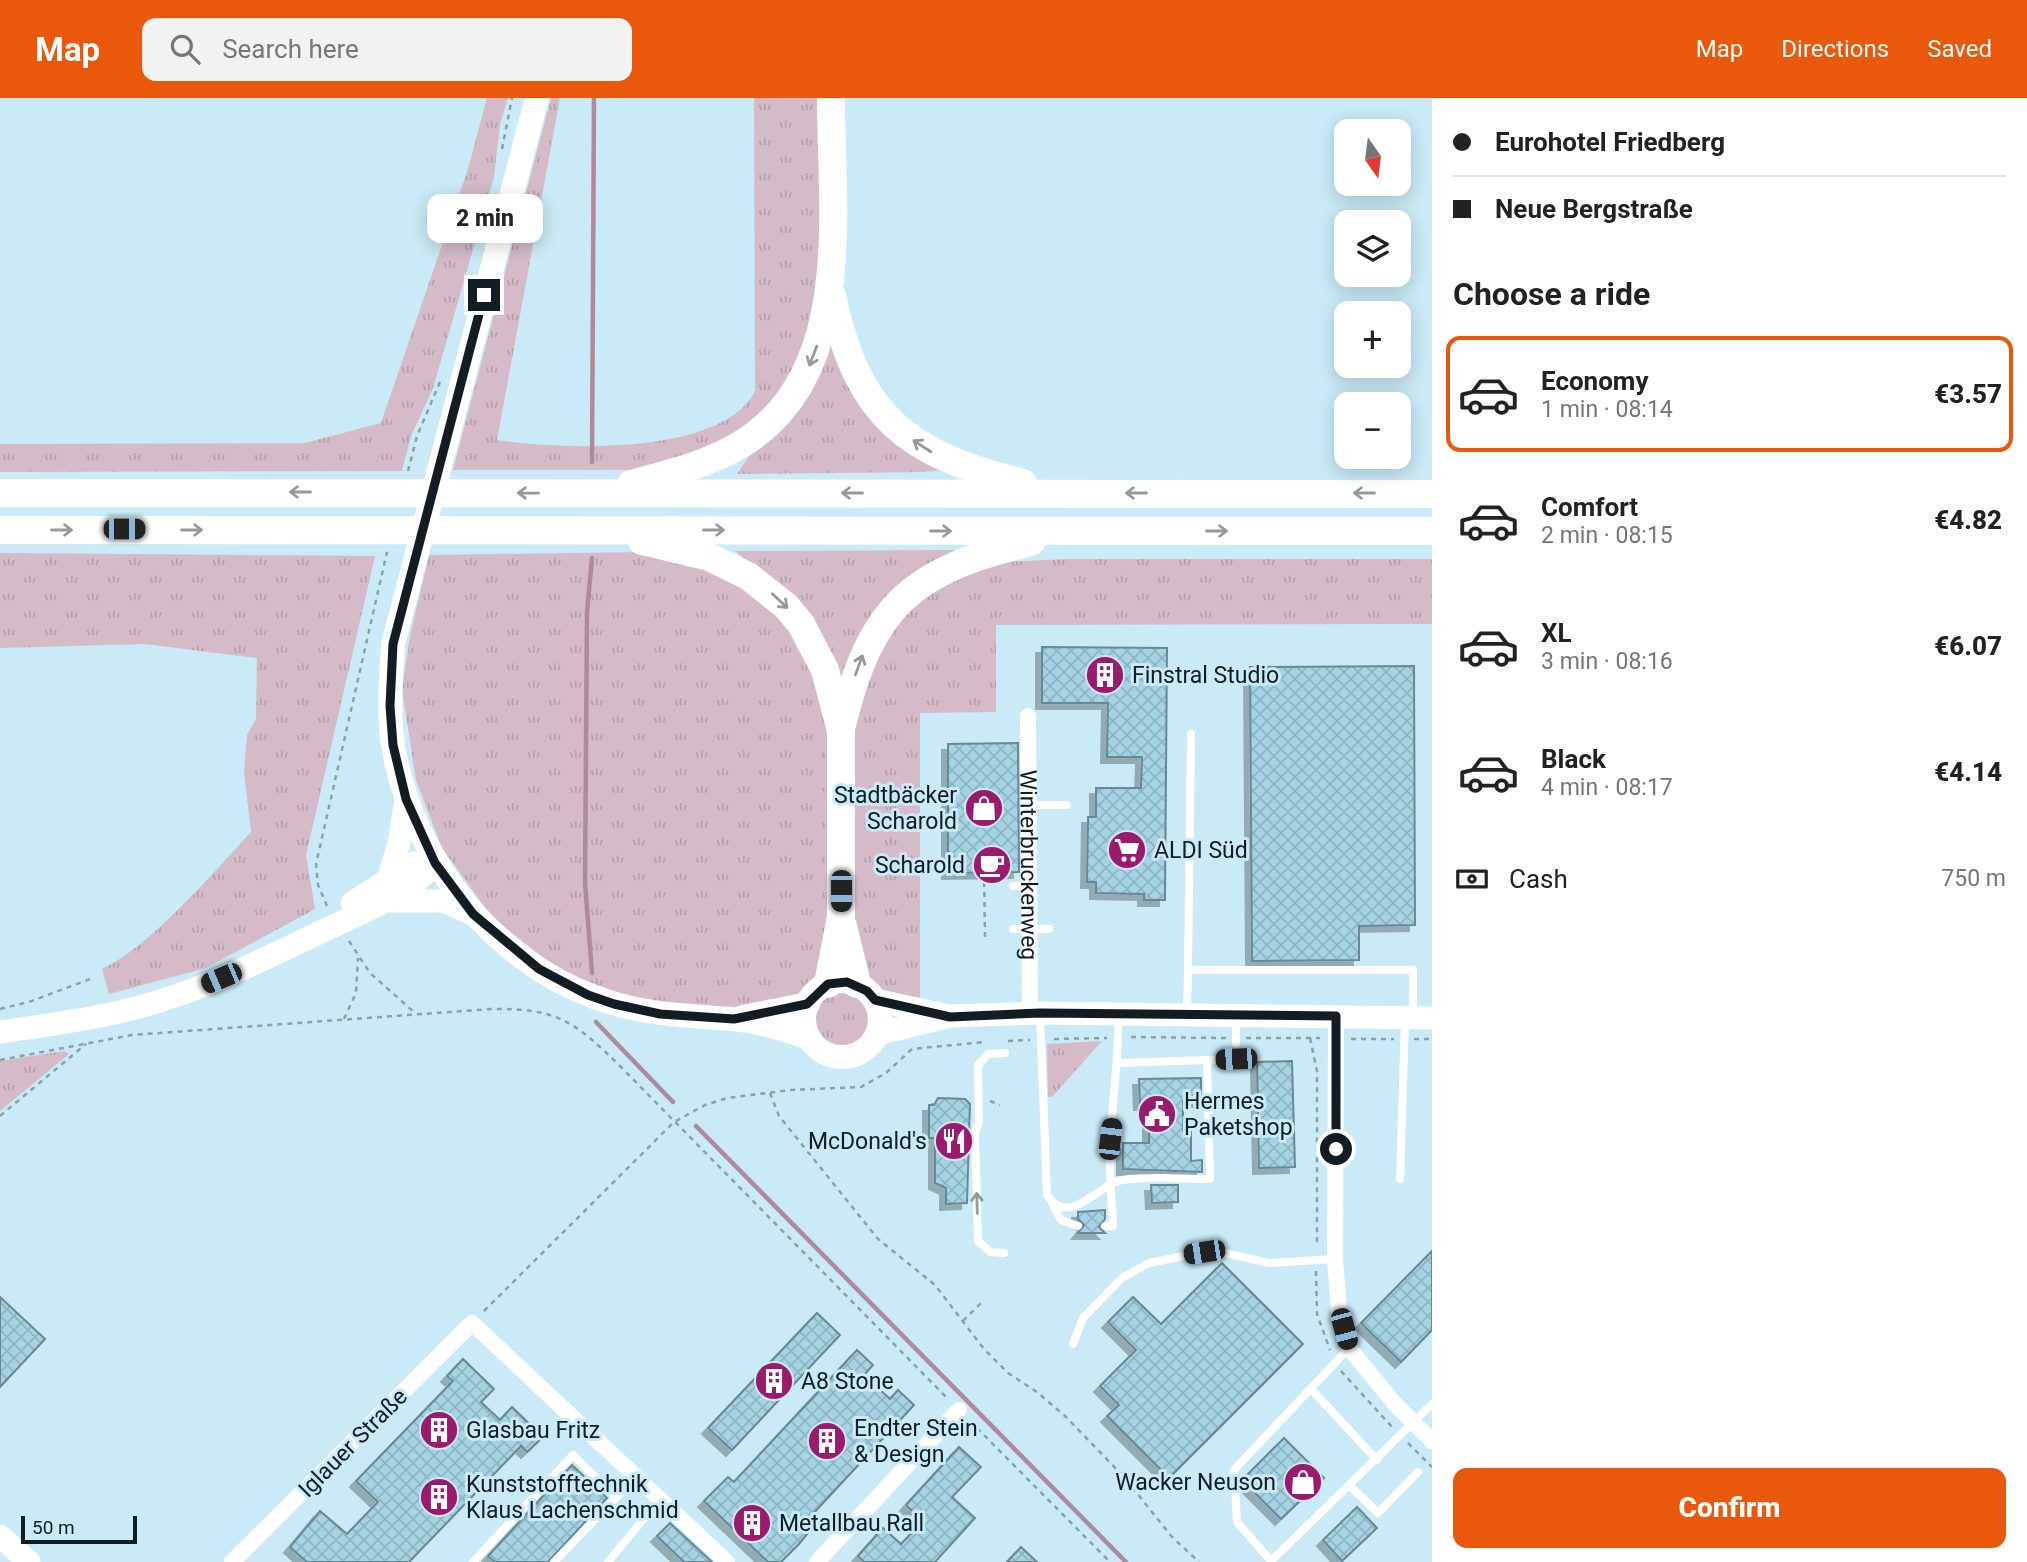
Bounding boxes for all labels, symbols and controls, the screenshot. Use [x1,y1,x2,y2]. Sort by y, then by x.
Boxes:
search box [142,18,632,81]
text: Map [35,30,100,69]
icon: search [166,30,204,68]
text: Search here [222,34,359,64]
text: Map [1696,35,1743,63]
text: Directions [1781,35,1889,63]
text: Saved [1927,35,1992,63]
north arrow [1334,119,1410,196]
map controls [1334,119,1411,469]
text: Eurohotel Friedberg [1495,127,1725,157]
callout: 2 min [426,194,542,242]
text: Neue Bergstraße [1495,194,1693,224]
text: 2 min [456,205,514,232]
button: layers [1334,210,1411,287]
text: Choose a ride [1453,275,1650,313]
route end [468,279,500,311]
button: + [1334,301,1411,378]
one-way arrow [805,345,818,366]
icon: car [1457,363,1520,426]
text: Economy [1541,366,1648,396]
text: €3.57 [1934,379,2002,409]
button: − [1334,392,1411,469]
text: 1 min · 08:14 [1541,396,1673,423]
one-way arrow [912,439,932,453]
one-way arrow [289,485,312,499]
one-way arrow [516,486,539,499]
one-way arrow [841,486,864,500]
one-way arrow [1125,486,1148,500]
one-way arrow [1353,486,1376,500]
icon: car [1457,489,1520,552]
text: Comfort [1541,492,1638,522]
text: €4.82 [1934,505,2002,535]
car [104,519,146,540]
text: 2 min · 08:15 [1541,522,1673,549]
one-way arrow [50,523,73,537]
one-way arrow [180,523,203,537]
one-way arrow [702,523,725,537]
one-way arrow [929,524,952,538]
one-way arrow [1206,524,1229,537]
one-way arrow [771,593,788,610]
icon: car [1457,615,1520,678]
text: XL [1541,618,1572,648]
text: €6.07 [1934,631,2002,661]
text: 3 min · 08:16 [1541,648,1673,675]
building icon: Finstral Studio [1084,654,1126,696]
one-way arrow [853,655,866,677]
place label: Finstral Studio [1132,662,1279,689]
icon: car [1457,741,1520,804]
text: Black [1541,744,1606,774]
text: €4.14 [1934,757,2002,787]
street label: Winterbruckenweg [1015,770,1043,960]
text: 4 min · 08:17 [1541,774,1673,801]
place label: Stadtbäcker Scharold [834,782,957,835]
shop icon: Stadtbäcker Scharold [963,787,1005,829]
supermarket icon: ALDI Süd [1106,829,1148,871]
place label: ALDI Süd [1154,837,1248,864]
cafe icon: Scharold [971,844,1013,886]
place label: Scharold [875,852,965,879]
icon: cash [1453,860,1491,898]
text: Cash [1509,864,1568,894]
text: 750 m [1941,865,2006,892]
car [831,870,852,912]
car [198,960,245,996]
car [1215,1048,1258,1070]
place label: Hermes Paketshop [1184,1088,1293,1141]
public building icon: Hermes Paketshop [1136,1093,1178,1135]
car [1098,1117,1123,1161]
restaurant icon: McDonald's [933,1120,975,1162]
place label: McDonald's [808,1128,927,1155]
route start [1320,1133,1352,1165]
one-way arrow [970,1192,984,1215]
car [1182,1238,1227,1266]
car [1329,1306,1360,1352]
building icon: A8 Stone [753,1360,795,1402]
place label: A8 Stone [801,1368,894,1395]
street label: Iglauer Straße [293,1383,413,1503]
building icon: Glasbau Fritz [418,1409,460,1451]
place label: Endter Stein & Design [854,1415,978,1468]
place label: Glasbau Fritz [466,1417,600,1444]
building icon: Endter Stein & Design [806,1420,848,1462]
shop icon: Wacker Neuson [1282,1461,1324,1503]
button: Confirm [1453,1468,2006,1548]
place label: Wacker Neuson [1115,1469,1276,1496]
place label: Kunststofftechnik Klaus Lachenschmid [466,1471,679,1524]
building icon: Kunststofftechnik Klaus Lachenschmid [418,1476,460,1518]
building icon: Metallbau Rall [731,1502,773,1544]
place label: Metallbau Rall [779,1510,924,1537]
scale bar [21,1513,136,1545]
text: 50 m [32,1516,75,1539]

